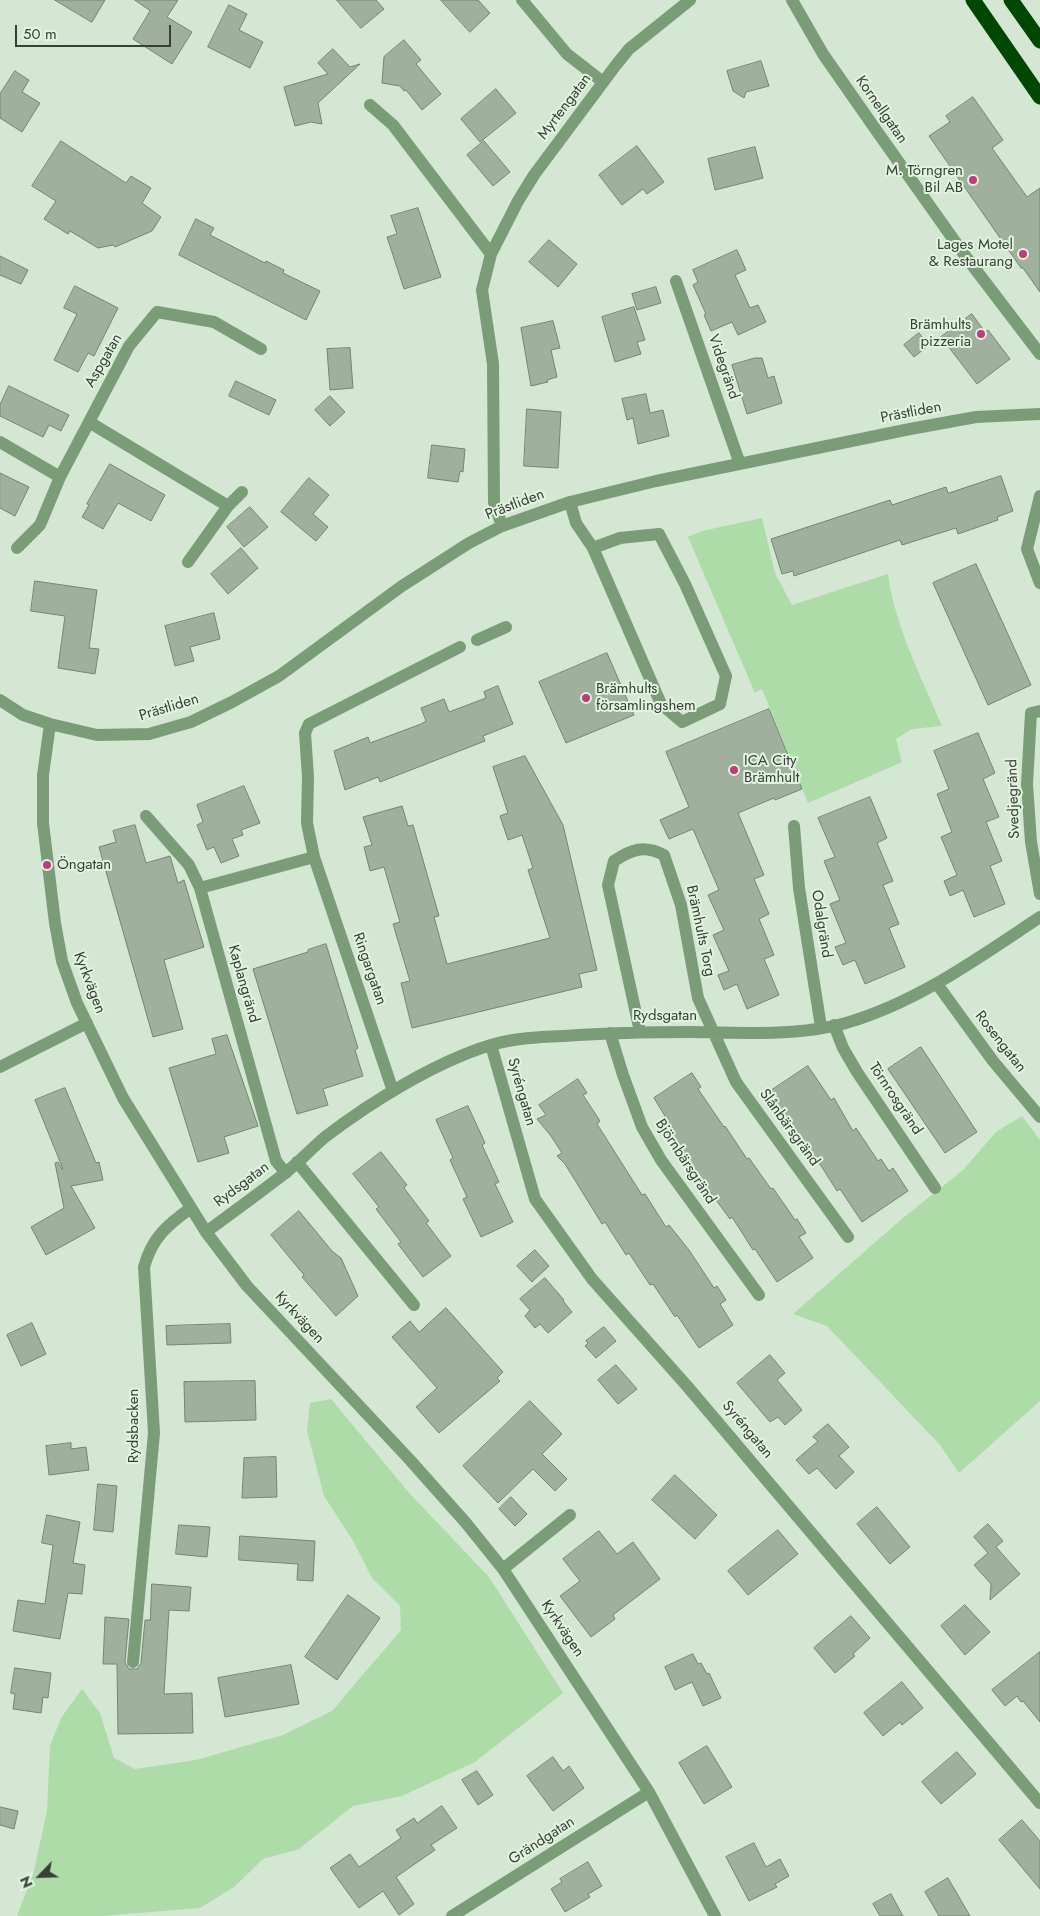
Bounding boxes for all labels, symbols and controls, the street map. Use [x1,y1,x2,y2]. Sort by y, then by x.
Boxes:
scale bar [18,15,174,47]
text: 50 m [23,23,57,45]
street label: Myrtengatan [534,71,596,143]
street label: Kornellgatan [851,73,911,147]
place label: M. Törngren Bil AB [886,162,963,197]
marker: M. Törngren Bil AB [967,174,979,186]
place label: Lages Motel & Restaurang [929,236,1013,271]
marker: Lages Motel & Restaurang [1017,248,1029,260]
place label: Brämhults pizzeria [910,316,971,351]
marker: Brämhults pizzeria [975,328,987,340]
street label: Aspgatan [81,331,127,391]
street label: Videgränd [704,332,742,402]
street label: Prästliden [879,398,943,428]
street label: Prästliden [483,486,547,524]
place label: Brämhults församlingshem [596,680,696,715]
street label: Prästliden [137,690,201,726]
marker: Brämhults församlingshem [580,692,592,704]
place label: ICA City Brämhult [744,752,799,787]
street label: Svedjegränd [1004,759,1024,839]
marker: ICA City Brämhult [728,764,740,776]
place label: Öngatan [57,856,111,874]
marker: Öngatan [41,859,53,871]
street label: Brämhults Torg [682,884,718,978]
street label: Odalgränd [807,889,835,959]
street label: Ringargatan [348,930,390,1008]
street label: Kaplangränd [223,943,263,1025]
street label: Kyrkvägen [69,950,109,1016]
street label: Rydsgatan [633,1007,697,1025]
street label: Rosengatan [971,1008,1029,1076]
street label: Syréngatan [503,1056,539,1128]
street label: Törnrosgränd [864,1059,926,1139]
street label: Slånbärsgränd [755,1086,823,1170]
street label: Björnbärsgränd [651,1116,719,1208]
street label: Rydsgatan [211,1159,273,1211]
street label: Kyrkvägen [270,1288,328,1348]
street label: Rydsbacken [125,1389,143,1463]
street label: Syréngatan [718,1397,776,1463]
street label: Kyrkvägen [537,1597,587,1661]
street label: Grändgatan [506,1813,578,1869]
north arrow [15,1851,65,1901]
text: N [15,1873,38,1891]

